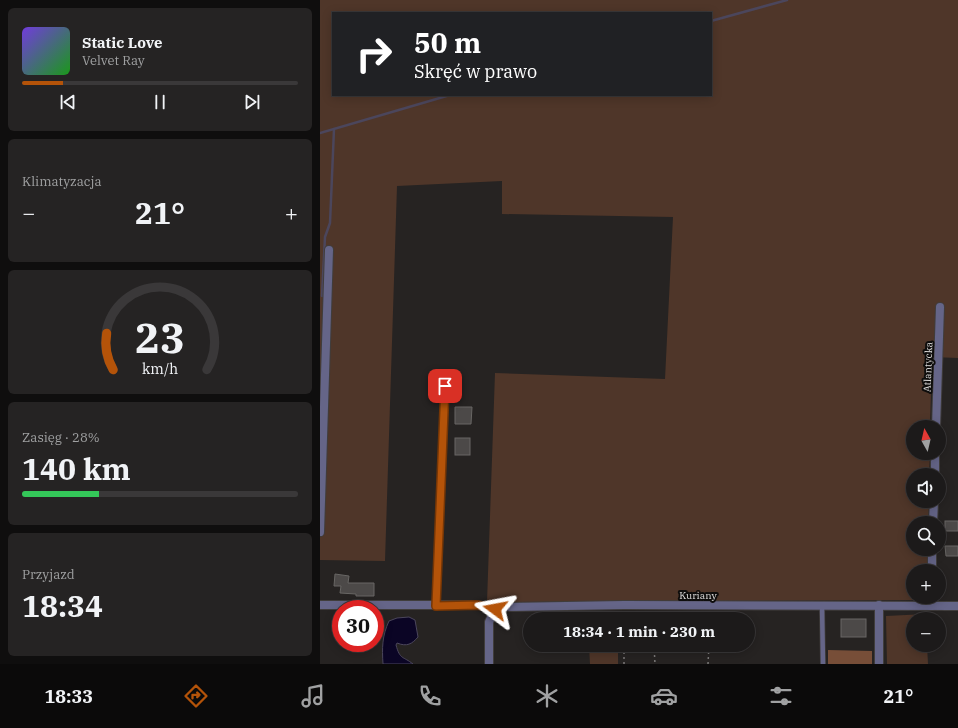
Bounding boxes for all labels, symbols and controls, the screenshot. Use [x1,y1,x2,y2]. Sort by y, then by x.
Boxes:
text: 50 m [414,24,481,61]
icon: right [348,28,400,80]
text: Static Love [82,33,162,52]
text: Velvet Ray [82,52,145,69]
text: Skręć w prawo [414,60,537,83]
icon: previous [57,91,79,113]
icon: pause [149,91,171,113]
icon: next [241,91,263,113]
text: Klimatyzacja [22,173,102,190]
text: 21° [135,193,185,232]
text: − [22,198,35,227]
text: + [285,198,298,227]
text: 23 [135,310,185,364]
street label: Atlantycka [921,341,935,392]
text: km/h [142,359,178,378]
pin [428,369,462,403]
icon: arrive [434,375,456,397]
north arrow [906,420,946,460]
map controls [906,420,946,652]
text: Zasięg · 28% [22,429,100,446]
text: 140 km [22,449,131,488]
button: sound [906,468,946,508]
button: search [906,516,946,556]
button: + [906,564,946,604]
text: Przyjazd [22,566,75,583]
text: 18:34 [22,586,103,625]
position arrow [474,588,516,630]
street label: Kuriany [679,589,717,602]
speed limit sign: 30 [332,600,384,652]
button: − [906,612,946,652]
text: 18:34 · 1 min · 230 m [563,622,715,641]
icon: directions [182,682,210,710]
icon: music [299,682,327,710]
icon: phone [416,682,444,710]
icon: climate [533,682,561,710]
icon: car [650,682,678,710]
icon: filters [767,682,795,710]
text: 18:33 [44,685,93,708]
text: 21° [883,685,914,708]

